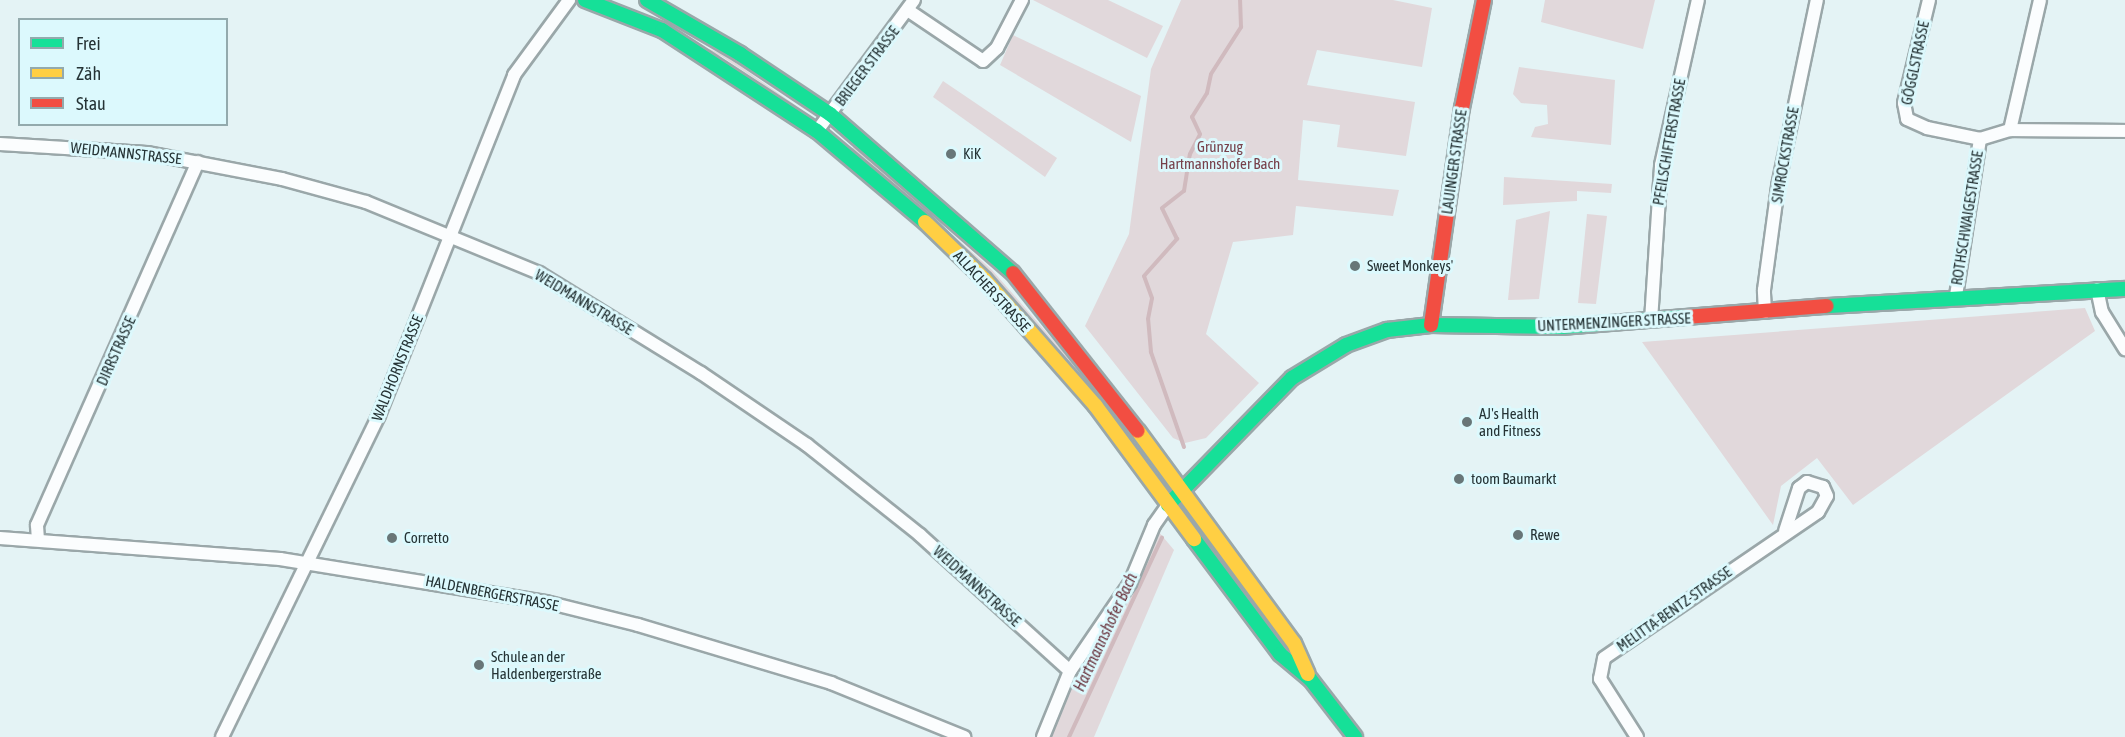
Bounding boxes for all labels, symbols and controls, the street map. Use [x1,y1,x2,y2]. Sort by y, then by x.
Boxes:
legend [18,18,228,126]
street label: GÖGGLSTRASSE [1897,19,1933,107]
street label: BRIEGER STRASSE [831,22,903,110]
text: Frei [76,33,101,54]
text: Zäh [76,63,101,84]
street label: PFEILSCHIFTERSTRASSE [1649,77,1689,207]
text: Stau [76,93,106,114]
street label: SIMROCKSTRASSE [1768,106,1802,204]
street label: LAUINGER STRASSE [1438,109,1470,215]
park label: Grünzug Hartmannshofer Bach [1160,137,1280,172]
street label: WEIDMANNSTRASSE [70,138,182,168]
place label: KiK [963,145,981,163]
marker: KiK [944,147,958,161]
street label: ROTHSCHWAIGESTRASSE [1947,150,1987,286]
street label: ALLACHER STRASSE [950,247,1034,335]
place label: Sweet Monkeys' [1367,257,1453,275]
marker: Sweet Monkeys' [1348,259,1362,273]
street label: WEIDMANNSTRASSE [532,266,636,338]
street label: UNTERMENZINGER STRASSE [1537,309,1691,335]
street label: WALDHORNSTRASSE [368,312,426,424]
street label: DIRRSTRASSE [93,314,139,388]
place label: AJ's Health and Fitness [1479,404,1541,439]
marker: AJ's Health and Fitness [1460,415,1474,429]
place label: toom Baumarkt [1471,470,1557,488]
marker: toom Baumarkt [1452,472,1466,486]
place label: Rewe [1530,526,1560,544]
marker: Rewe [1511,528,1525,542]
place label: Corretto [404,529,449,547]
marker: Corretto [385,531,399,545]
street label: WEIDMANNSTRASSE [930,542,1024,630]
street label: MELITTA-BENTZ-STRASSE [1613,563,1735,655]
water label: Hartmannshofer Bach [1069,570,1141,694]
street label: HALDENBERGERSTRASSE [424,571,560,615]
place label: Schule an der Haldenbergerstraße [491,647,602,682]
marker: Schule an der Haldenbergerstraße [472,658,486,672]

